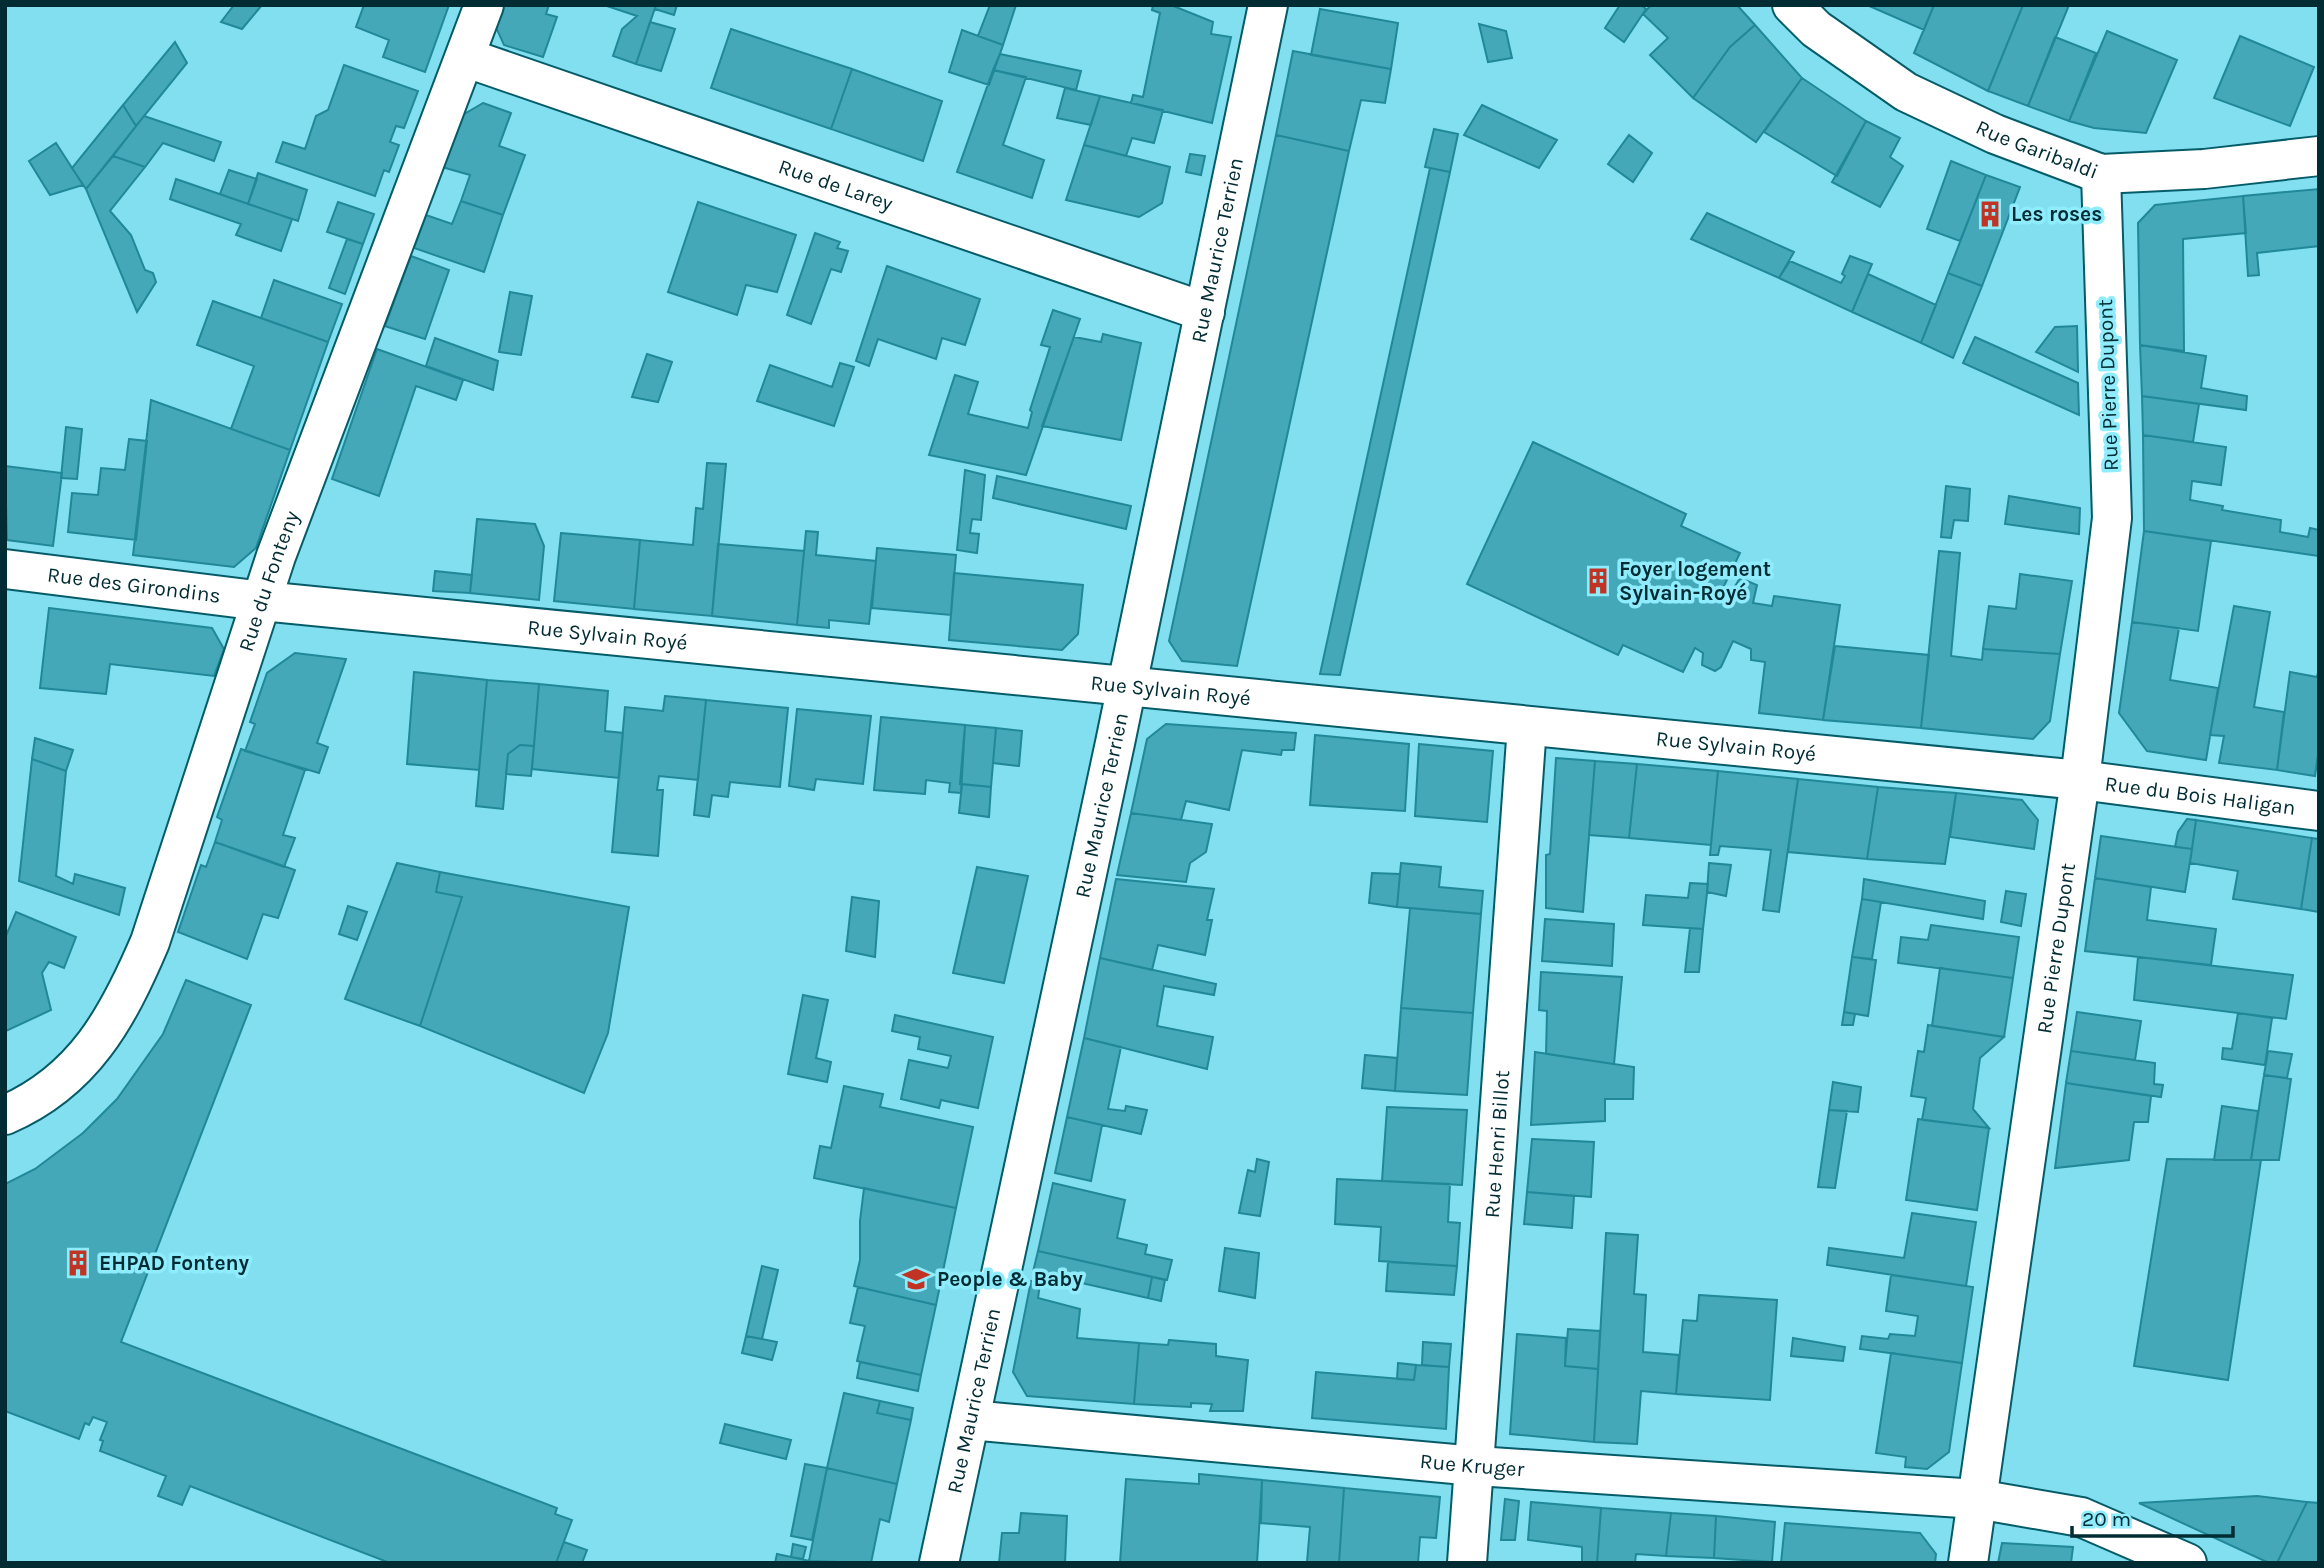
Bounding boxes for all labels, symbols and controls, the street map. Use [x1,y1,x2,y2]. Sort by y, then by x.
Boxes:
street label: Rue Garibaldi [1972,115,2101,184]
street label: Rue de Larey [776,154,896,216]
street label: Rue Maurice Terrien [1186,155,1248,345]
building icon: Les roses [1975,199,2005,229]
place label: Les roses [2011,202,2102,226]
street label: Rue Pierre Dupont [2093,299,2123,471]
street label: Rue du Fonteny [234,507,304,655]
place label: Foyer logement Sylvain-Royé [1619,557,1771,605]
street label: Rue des Girondins [46,562,222,608]
building icon: Foyer logement Sylvain-Royé [1583,566,1613,596]
street label: Rue Sylvain Royé [526,615,689,655]
street label: Rue Sylvain Royé [1089,671,1252,710]
street label: Rue Maurice Terrien [1070,711,1133,900]
street label: Rue Sylvain Royé [1655,726,1817,766]
street label: Rue du Bois Haligan [2103,771,2297,820]
street label: Rue Pierre Dupont [2032,861,2080,1035]
street label: Rue Henri Billot [1480,1069,1514,1219]
building icon: EHPAD Fonteny [63,1248,93,1278]
place label: EHPAD Fonteny [99,1251,250,1275]
school or university icon: People & Baby [901,1264,931,1294]
place label: People & Baby [937,1267,1083,1291]
street label: Rue Maurice Terrien [942,1306,1005,1495]
street label: Rue Kruger [1419,1449,1525,1481]
scale bar [2072,1494,2233,1538]
text: 20 m [2082,1507,2131,1531]

